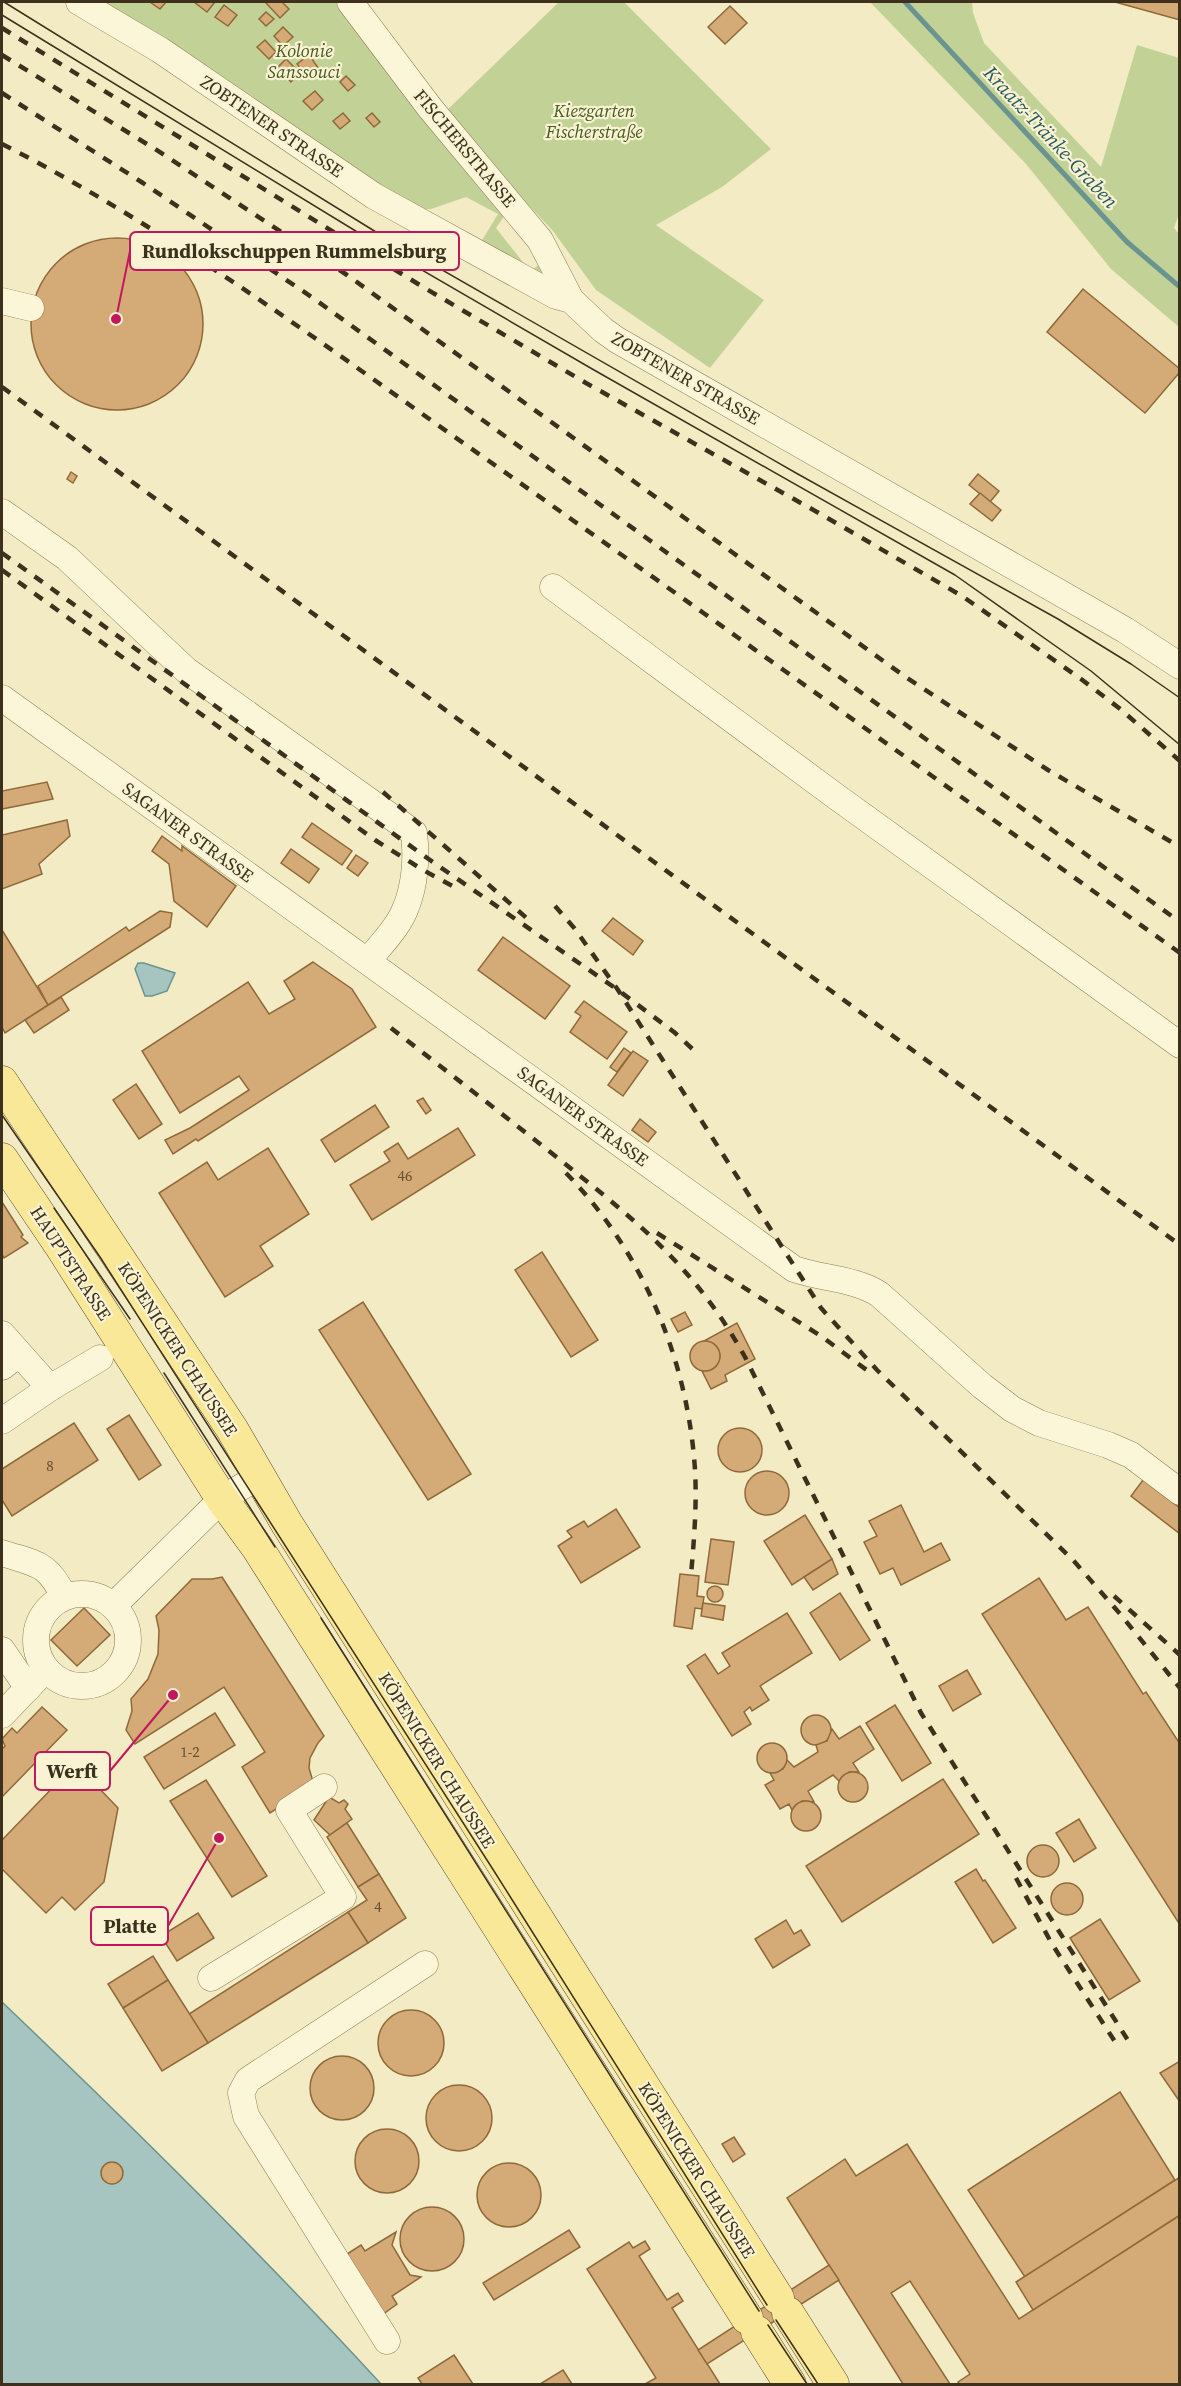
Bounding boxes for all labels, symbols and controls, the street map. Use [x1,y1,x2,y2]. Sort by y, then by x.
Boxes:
park label: Kolonie Sanssouci [267,38,341,84]
water label: Kraatz-Tränke-Graben [977,59,1125,215]
street label: ZOBTENER STRASSE [196,69,348,183]
street label: FISCHERSTRASSE [408,84,522,212]
park label: Kiezgarten Fischerstraße [544,98,643,144]
callout: Rundlokschuppen Rummelsburg [130,232,459,270]
text: Rundlokschuppen Rummelsburg [142,237,446,265]
street label: ZOBTENER STRASSE [607,325,765,431]
street label: SAGANER STRASSE [117,776,259,888]
street label: SAGANER STRASSE [512,1060,654,1172]
house number: 46 [397,1165,413,1186]
street label: HAUPTSTRASSE [25,1201,117,1325]
street label: KÖPENICKER CHAUSSEE [112,1257,244,1441]
house number: 8 [46,1455,54,1476]
street label: KÖPENICKER CHAUSSEE [373,1667,502,1853]
house number: 1-2 [180,1741,200,1762]
callout: Werft [35,1752,110,1790]
text: Werft [46,1757,98,1785]
house number: 4 [374,1896,382,1917]
callout: Platte [91,1907,168,1945]
text: Platte [103,1912,157,1940]
street label: KÖPENICKER CHAUSSEE [633,2077,762,2263]

